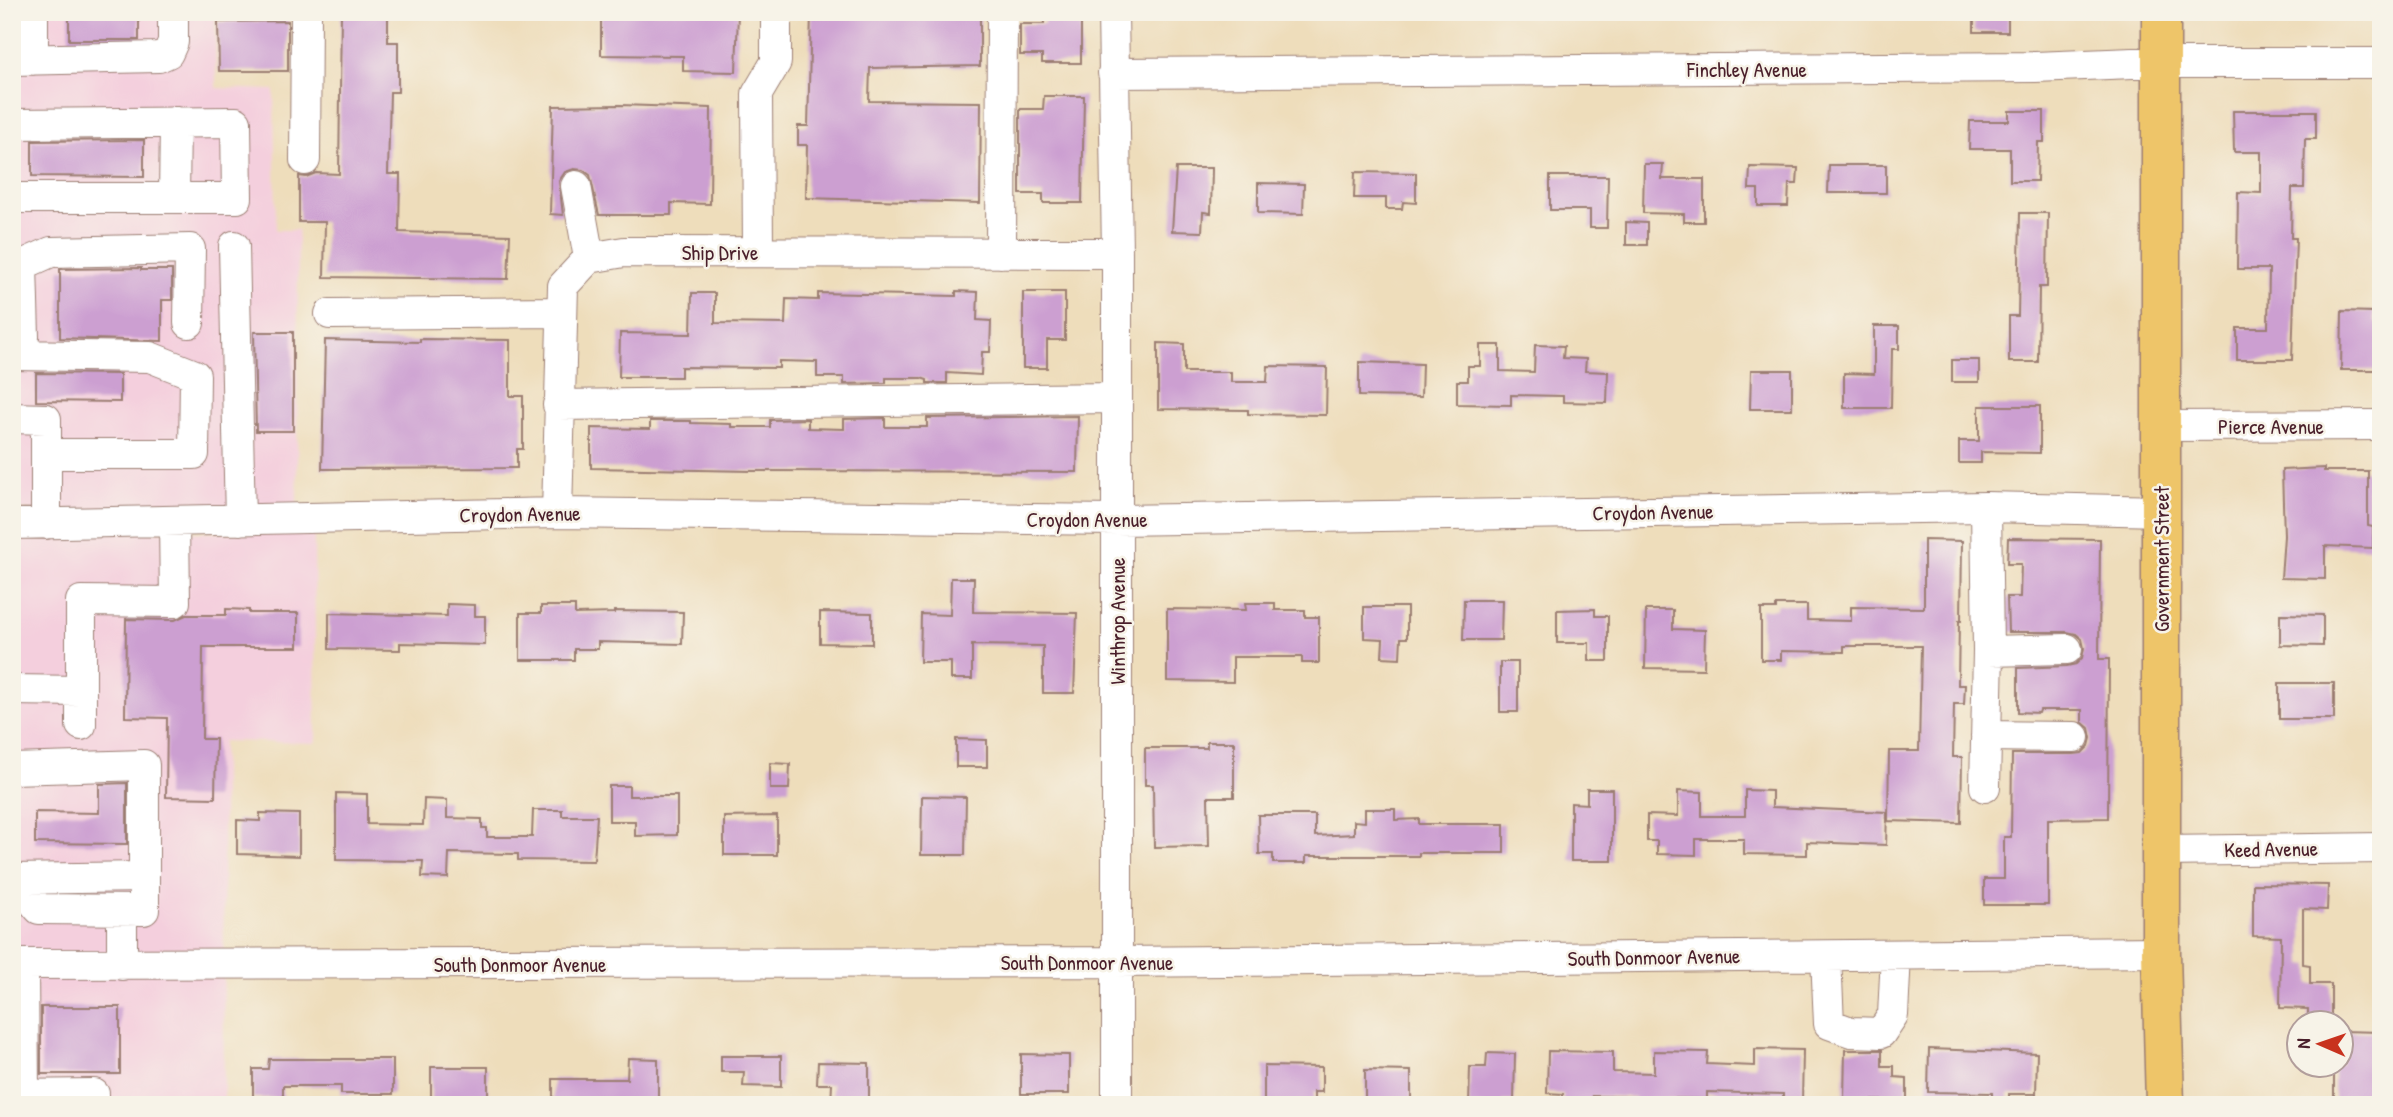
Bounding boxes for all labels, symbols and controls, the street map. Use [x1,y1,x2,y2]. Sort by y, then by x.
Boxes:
street label: Finchley Avenue [1686,55,1807,84]
street label: Ship Drive [682,238,758,267]
street label: Pierce Avenue [2218,412,2324,441]
street label: Government Street [2147,485,2176,632]
street label: Croydon Avenue [1592,496,1714,528]
street label: Croydon Avenue [459,498,581,530]
street label: Croydon Avenue [1026,505,1148,534]
street label: Winthrop Avenue [1103,558,1132,684]
street label: Keed Avenue [2224,834,2318,864]
street label: South Donmoor Avenue [1567,941,1741,973]
street label: South Donmoor Avenue [1001,948,1173,977]
street label: South Donmoor Avenue [434,950,606,979]
north arrow [2284,1009,2354,1078]
text: N [2290,1038,2316,1049]

